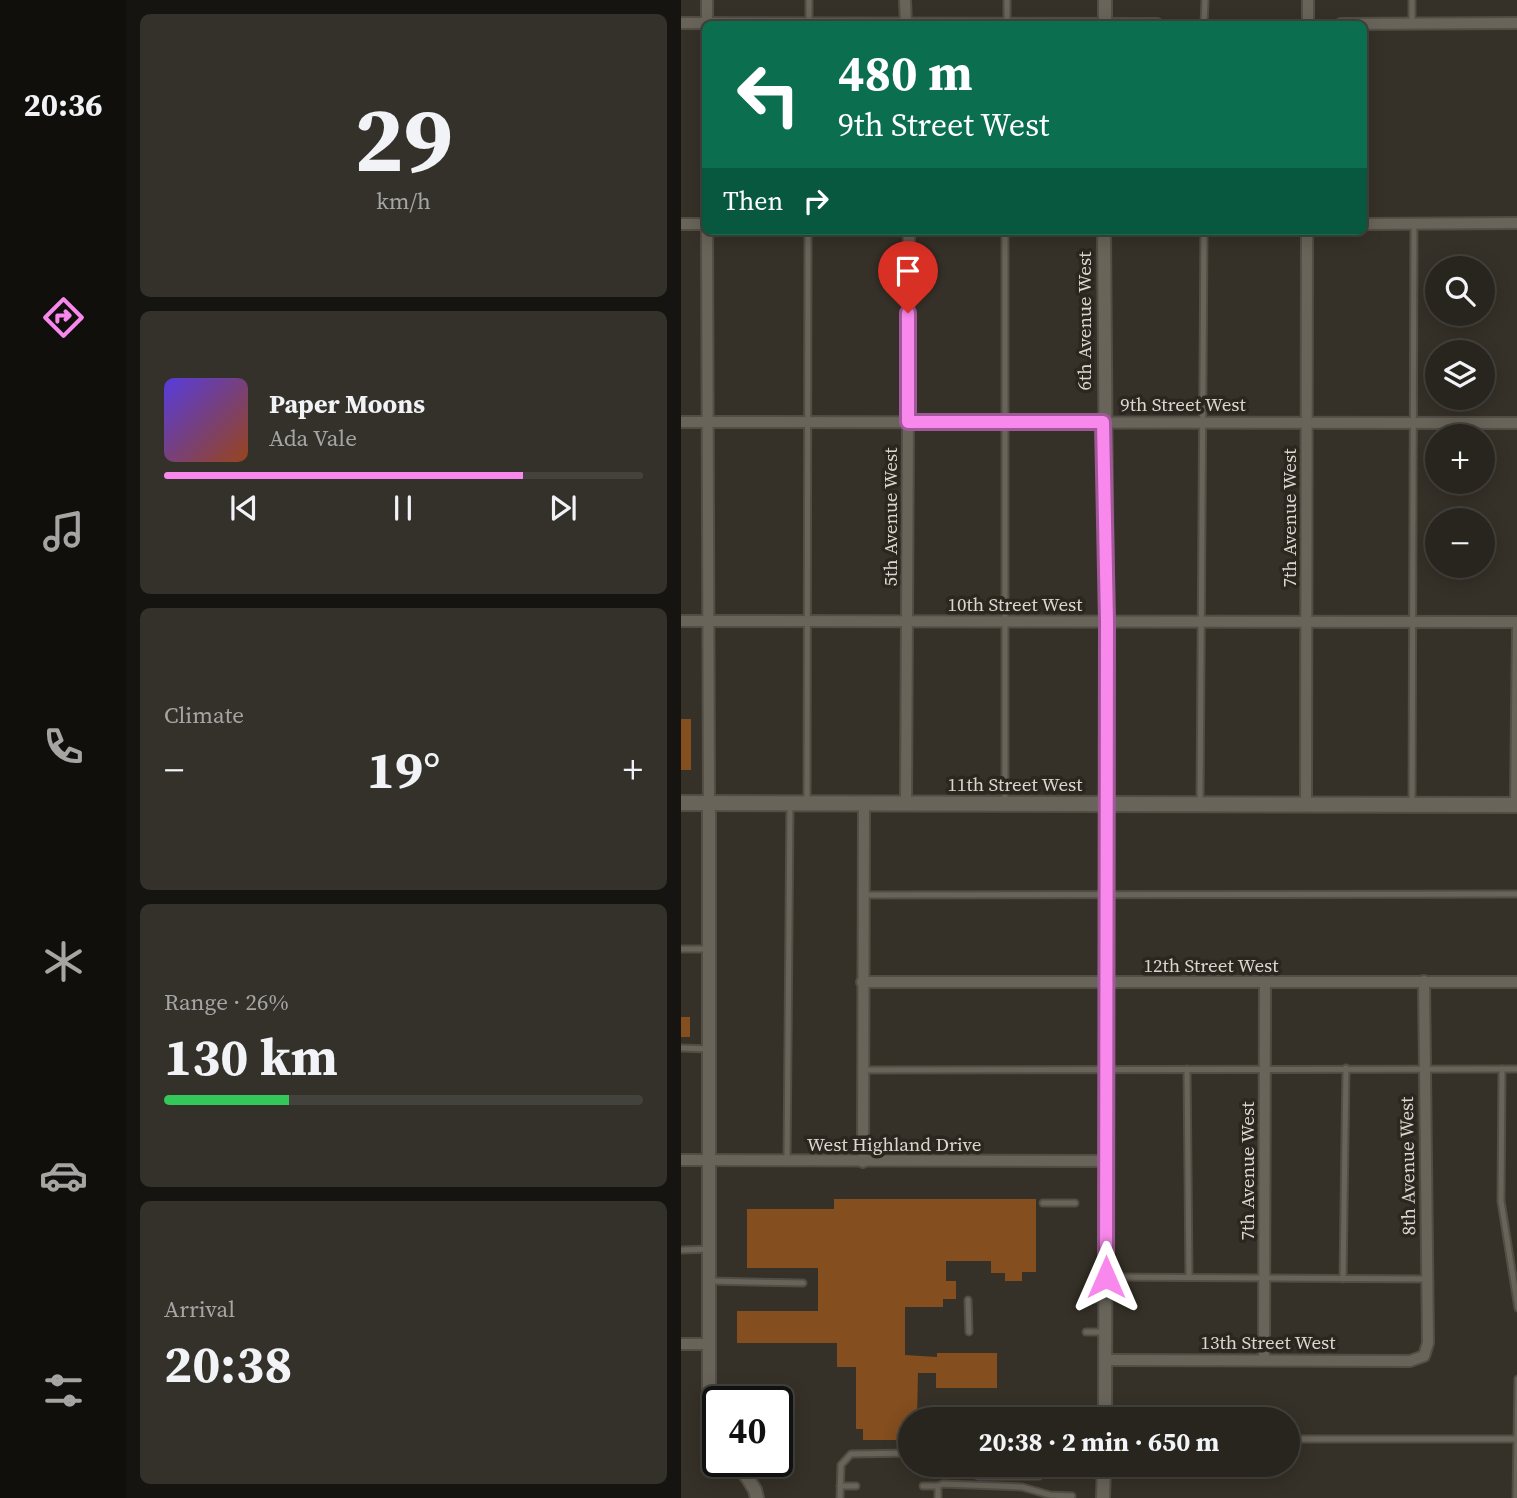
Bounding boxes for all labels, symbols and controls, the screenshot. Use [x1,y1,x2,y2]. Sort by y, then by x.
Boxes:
text: 480 m [838,39,973,106]
icon: left [723,49,814,140]
text: 29 [354,77,453,201]
text: 20:36 [24,83,102,127]
text: 9th Street West [838,103,1049,147]
icon: right [797,182,835,220]
text: Then [723,183,783,219]
text: km/h [376,185,431,217]
pin [878,241,938,313]
street label: 6th Avenue West [1071,251,1097,390]
icon: arrive [889,252,927,290]
map controls [1425,256,1495,578]
button: search [1425,256,1495,326]
icon: directions [39,293,88,342]
button: layers [1425,340,1495,410]
text: Paper Moons [269,386,425,422]
street label: 9th Street West [1120,391,1247,417]
text: Ada Vale [269,422,357,454]
button: + [1425,424,1495,494]
street label: 5th Avenue West [877,447,903,586]
street label: 7th Avenue West [1276,448,1302,587]
icon: previous [225,489,263,527]
icon: pause [384,489,422,527]
icon: next [544,489,582,527]
icon: music [39,507,88,556]
button: − [1425,508,1495,578]
street label: 10th Street West [947,591,1083,617]
text: Climate [164,699,244,731]
icon: phone [39,722,88,771]
text: 19° [367,734,440,805]
text: − [164,744,184,796]
text: + [623,744,643,796]
street label: 11th Street West [947,771,1083,797]
icon: climate [39,937,88,986]
street label: 12th Street West [1143,952,1279,978]
text: Range · 26% [164,986,289,1018]
text: 130 km [164,1021,338,1092]
street label: 8th Avenue West [1393,1096,1421,1236]
street label: 7th Avenue West [1234,1101,1260,1240]
street label: West Highland Drive [807,1131,981,1157]
icon: car [39,1151,88,1200]
position arrow [1069,1240,1143,1314]
text: Arrival [164,1293,235,1325]
text: 20:38 [164,1328,292,1399]
street label: 13th Street West [1200,1329,1336,1355]
icon: filters [39,1366,88,1415]
speed limit sign: 40 [702,1386,793,1477]
text: 20:38 · 2 min · 650 m [979,1424,1219,1460]

